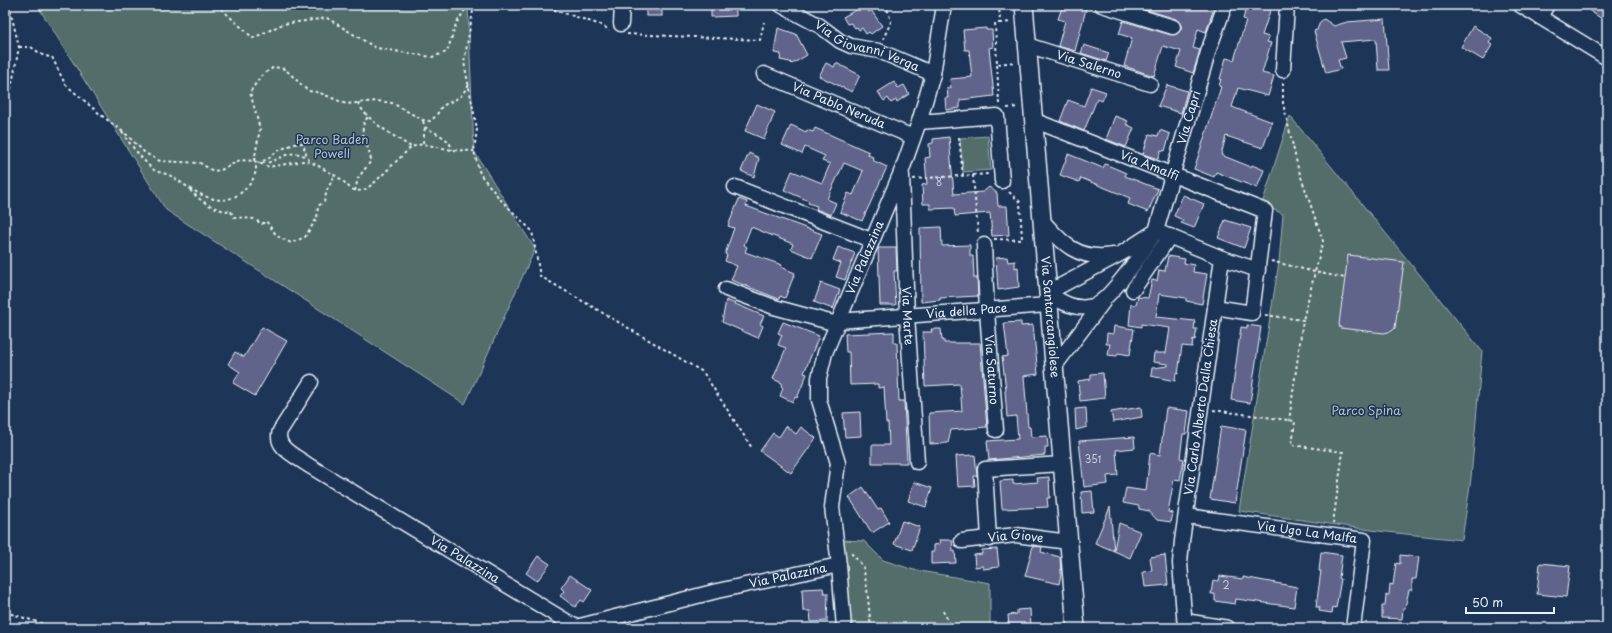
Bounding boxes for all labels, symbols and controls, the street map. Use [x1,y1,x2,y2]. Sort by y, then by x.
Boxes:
street label: Via Giovanni Verga [812,15,923,75]
street label: Via Salerno [1054,45,1124,83]
street label: Via Pablo Neruda [789,77,889,133]
street label: Via Capri [1172,88,1204,146]
park label: Parco Baden Powell [295,130,369,162]
street label: Via Amalfi [1117,145,1182,184]
house number: 8 [936,174,942,189]
street label: Via Palazzina [841,217,888,297]
street label: Via Santarcangiolese [1037,255,1065,379]
street label: Via Marte [898,286,919,346]
street label: Via della Pace [925,298,1008,322]
street label: Via Carlo Alberto Dalla Chiesa [1179,317,1221,496]
street label: Via Saturno [981,334,1004,406]
park label: Parco Spina [1331,401,1401,419]
house number: 351 [1085,451,1101,466]
street label: Via Ugo La Malfa [1256,516,1359,547]
street label: Via Giove [987,524,1045,547]
street label: Via Palazzina [427,531,504,587]
street label: Via Palazzina [747,558,828,592]
house number: 2 [1222,577,1230,592]
scale bar [1466,589,1554,615]
text: 50 m [1472,593,1503,611]

